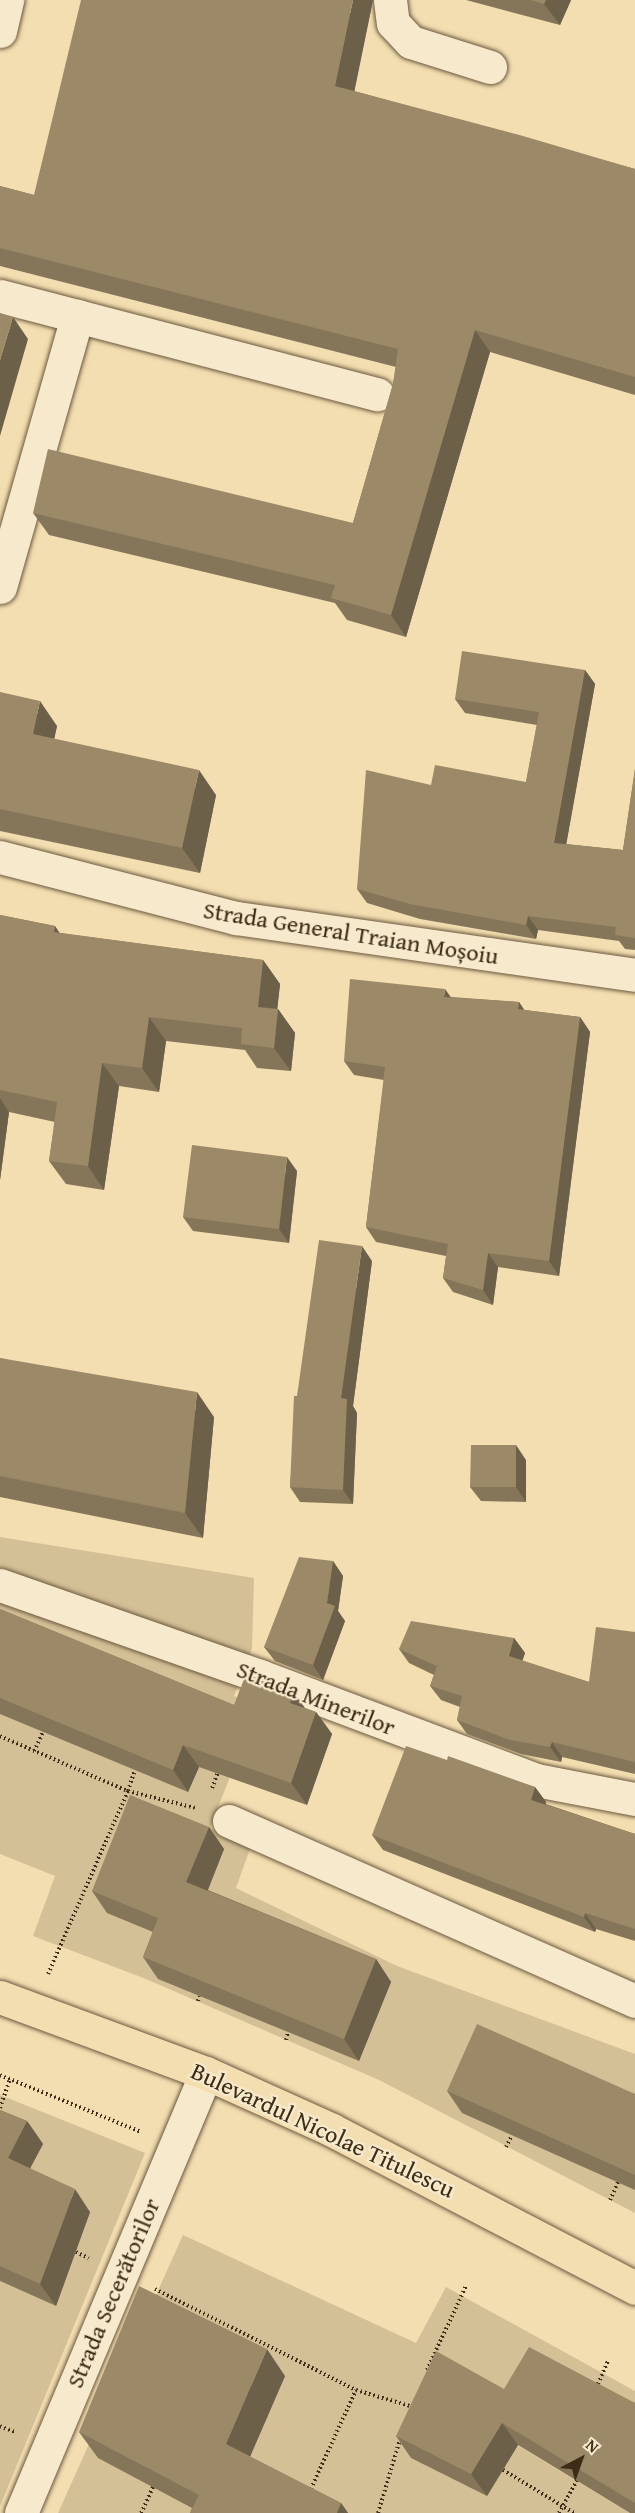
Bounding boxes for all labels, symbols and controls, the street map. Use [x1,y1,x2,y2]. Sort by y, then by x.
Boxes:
street label: Strada General Traian Moșoiu [201,895,501,971]
street label: Strada Minerilor [233,1655,399,1741]
street label: Bulevardul Nicolae Titulescu [187,2056,459,2204]
street label: Strada Secerătorilor [60,2194,166,2392]
north arrow [551,2429,611,2489]
text: N [581,2433,605,2458]

